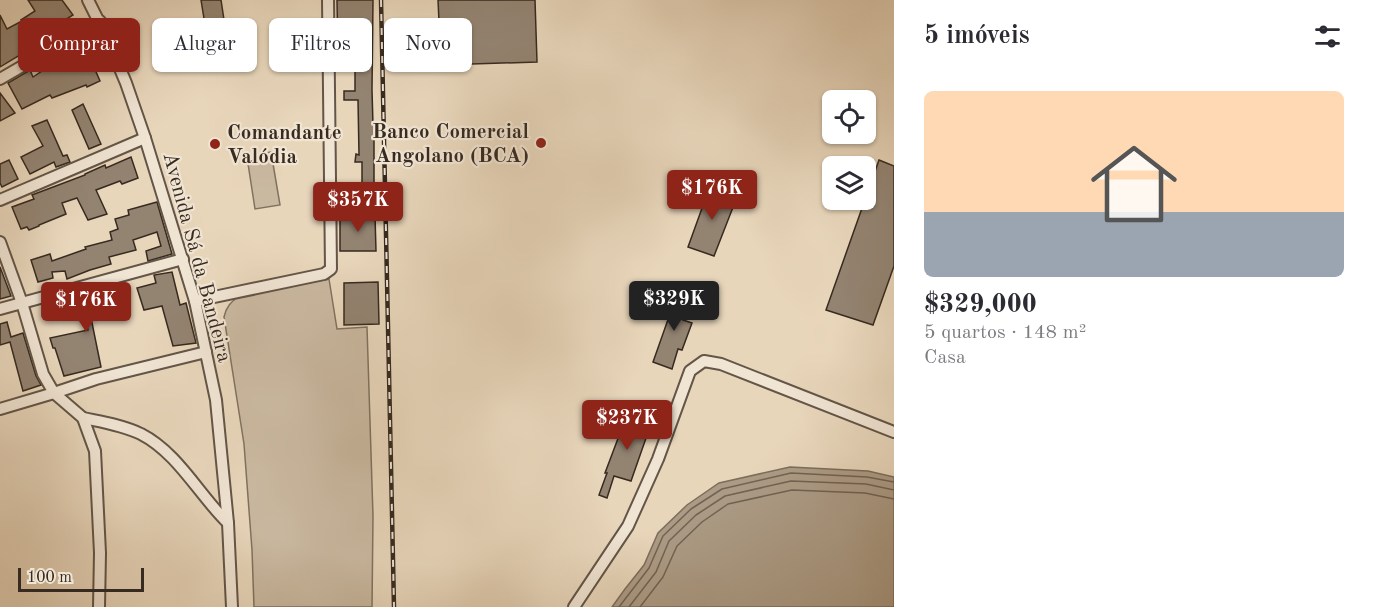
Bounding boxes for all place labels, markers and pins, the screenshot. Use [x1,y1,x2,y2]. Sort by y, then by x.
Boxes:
place label: Banco Comercial Angolano (BCA) [372,122,529,167]
place label: Comandante Valódia [227,123,342,168]
marker: Banco Comercial Angolano (BCA) [534,136,548,150]
marker: Comandante Valódia [208,137,222,151]
pin: $176K [670,170,754,221]
pin: $357K [316,182,400,233]
pin: $329K [632,281,716,332]
pin: $176K [44,282,128,333]
pin: $237K [585,400,669,451]

